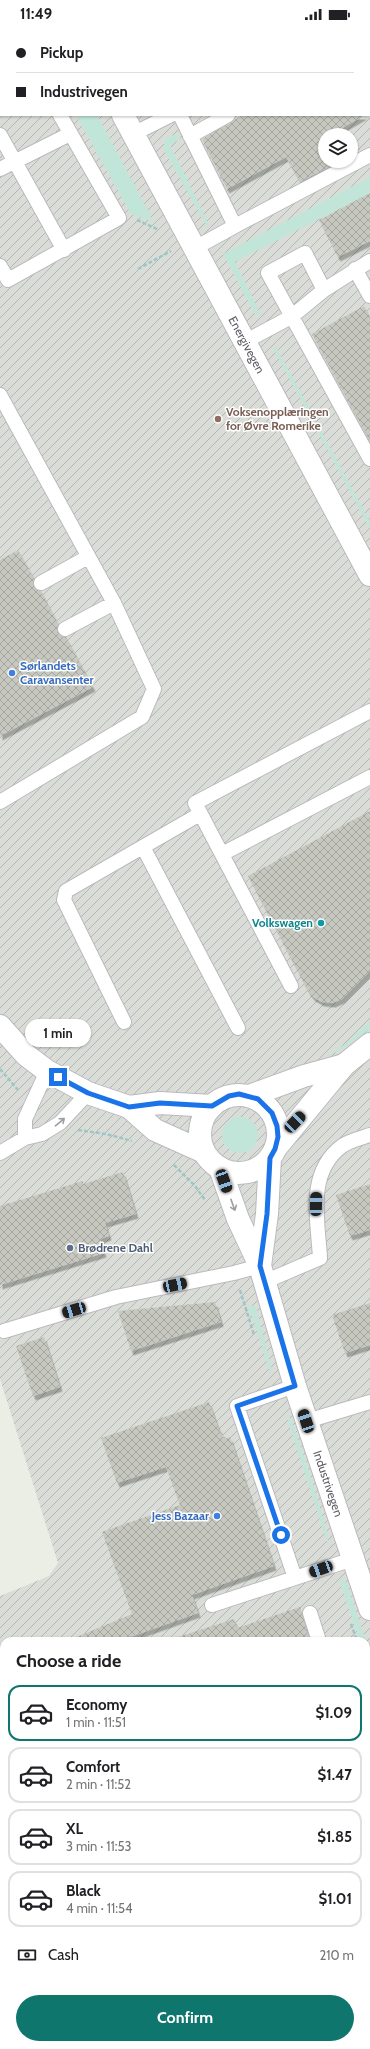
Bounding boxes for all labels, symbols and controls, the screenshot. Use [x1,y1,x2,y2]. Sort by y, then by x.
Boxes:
text: 11:49 [20,5,52,23]
text: Pickup [40,44,83,62]
text: Industrivegen [40,83,128,101]
map controls [318,128,358,168]
button: layers [318,128,358,168]
street label: Energivegen [225,314,268,376]
place label: Voksenopplæringen for Øvre Romerike [226,404,329,433]
marker: Voksenopplæringen for Øvre Romerike [213,414,223,424]
place label: Sørlandets Caravansenter [20,658,94,687]
marker: Sørlandets Caravansenter [7,668,17,678]
place label: Volkswagen [252,915,313,930]
marker: Volkswagen [316,918,326,928]
callout: 1 min [25,1019,91,1047]
text: 1 min [43,1025,73,1041]
route end [49,1068,67,1086]
car [282,1109,308,1135]
one-way arrow [54,1117,65,1126]
car [214,1168,234,1194]
car [310,1192,322,1216]
one-way arrow [230,1198,237,1211]
place label: Brødrene Dahl [78,1240,153,1255]
marker: Brødrene Dahl [65,1243,75,1253]
car [162,1277,188,1293]
car [61,1301,87,1319]
car [297,1408,315,1434]
street label: Industrivegen [310,1448,346,1519]
place label: Jess Bazaar [151,1508,209,1523]
marker: Jess Bazaar [212,1511,222,1521]
route start [272,1526,290,1544]
car [308,1559,334,1579]
text: Choose a ride [16,1650,121,1672]
icon: car [18,1695,54,1731]
text: Economy [66,1696,127,1714]
text: $1.09 [316,1704,352,1722]
text: 1 min · 11:51 [66,1714,126,1730]
icon: car [18,1757,54,1793]
text: Comfort [66,1758,120,1776]
text: $1.47 [317,1766,352,1784]
text: 2 min · 11:52 [66,1776,131,1792]
icon: car [18,1819,54,1855]
text: XL [66,1820,83,1838]
text: $1.85 [317,1828,352,1846]
text: 3 min · 11:53 [66,1838,132,1854]
icon: car [18,1881,54,1917]
text: Black [66,1882,101,1900]
text: $1.01 [318,1890,352,1908]
text: 4 min · 11:54 [66,1900,133,1916]
icon: cash [16,1944,38,1966]
text: Cash [48,1946,79,1964]
text: 210 m [320,1947,354,1963]
button: Confirm [16,1995,354,2041]

